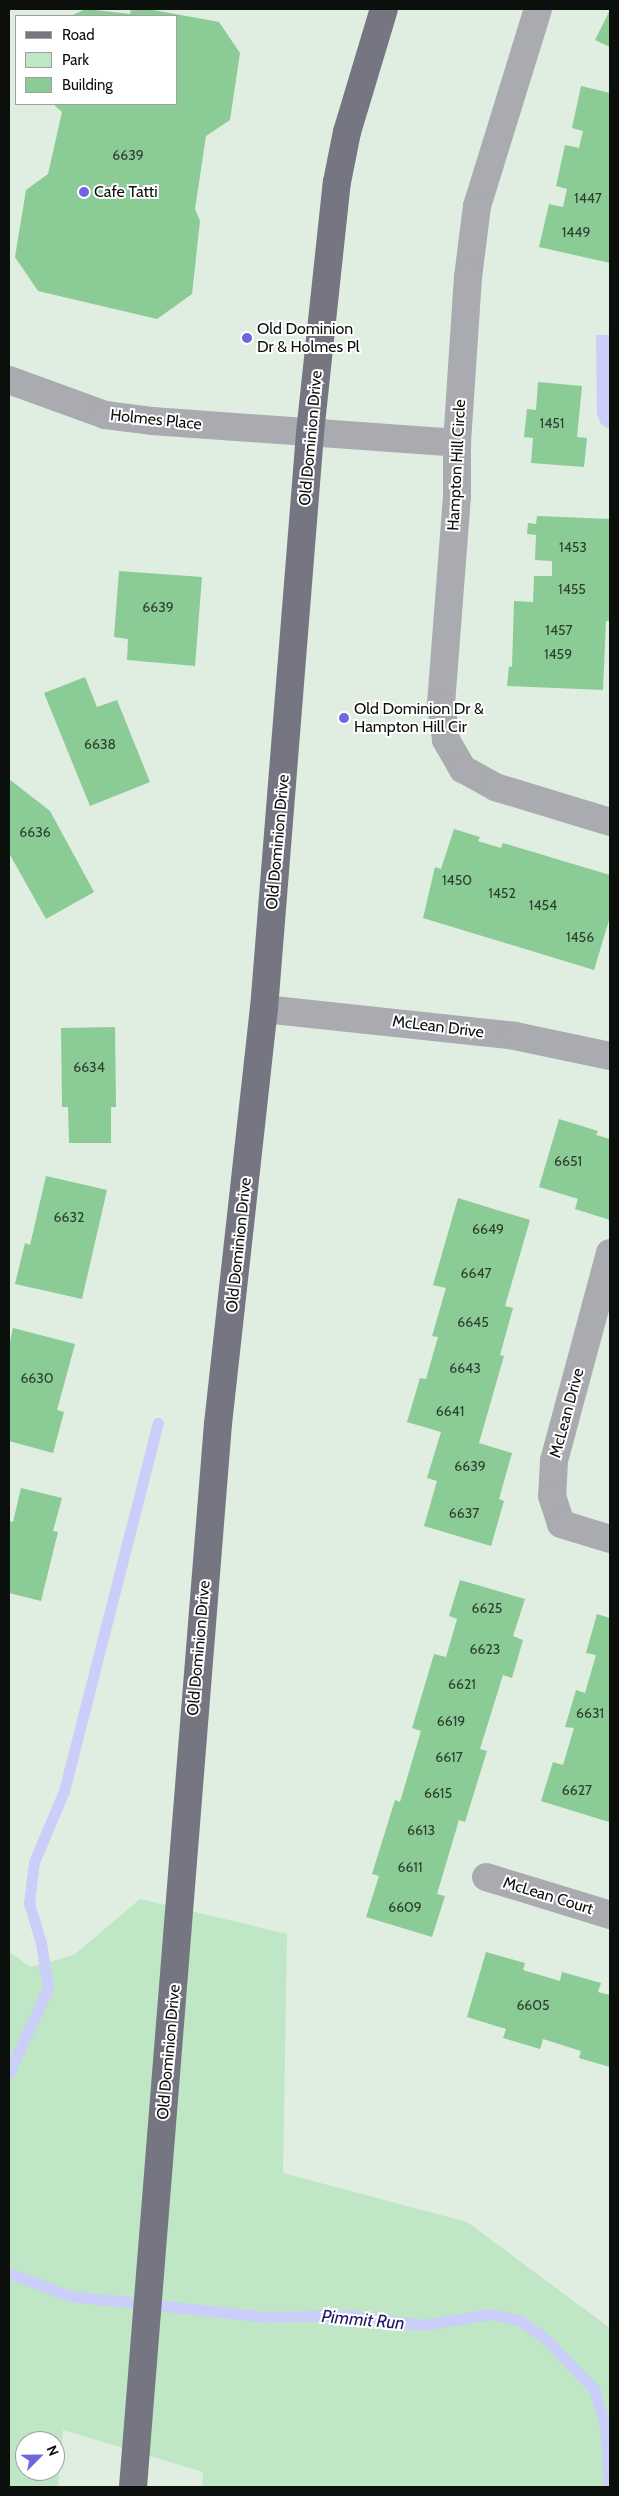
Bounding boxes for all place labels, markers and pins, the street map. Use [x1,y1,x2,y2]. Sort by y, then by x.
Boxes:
place label: Cafe Tatti [94,182,158,202]
marker: Cafe Tatti [78,186,90,198]
place label: Old Dominion Dr & Holmes Pl [257,319,359,357]
marker: Old Dominion Dr & Holmes Pl [241,332,253,344]
place label: Old Dominion Dr & Hampton Hill Cir [354,699,484,737]
marker: Old Dominion Dr & Hampton Hill Cir [338,712,350,724]

